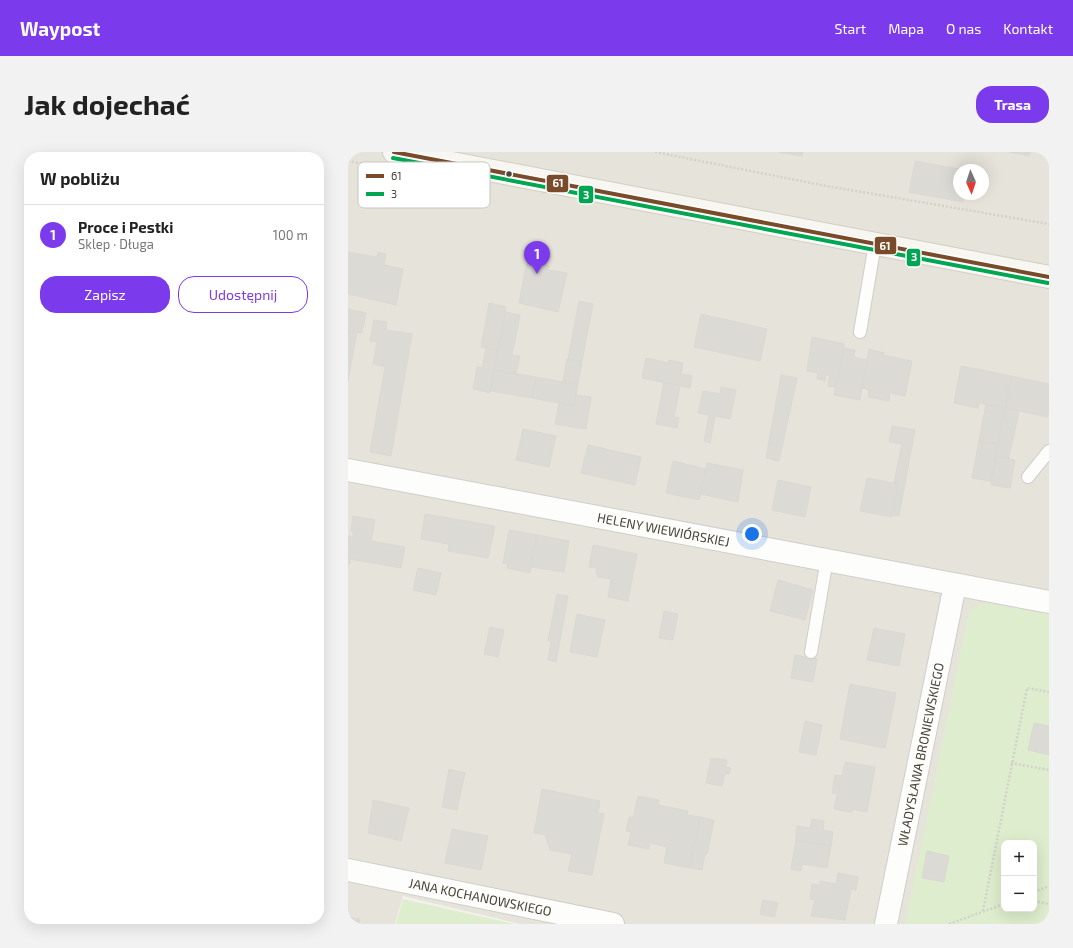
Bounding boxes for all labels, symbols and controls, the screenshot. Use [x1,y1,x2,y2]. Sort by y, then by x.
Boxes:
text: Waypost [20,17,100,40]
text: Start [834,20,866,37]
text: Mapa [888,20,924,37]
text: O nas [946,20,981,37]
text: Kontakt [1003,20,1053,37]
button: Trasa [976,86,1049,123]
text: Jak dojechać [24,87,190,121]
legend [358,162,490,208]
north arrow [953,164,989,200]
text: W pobliżu [40,168,120,188]
text: 61 [391,169,402,182]
unlabelled marker [504,169,514,179]
line badge: 61 [546,174,569,193]
text: 61 [552,176,564,189]
line badge: 3 [578,185,594,204]
text: 3 [391,187,397,200]
text: 3 [583,188,589,201]
text: Proce i Pestki [78,218,173,236]
text: 1 [50,227,56,243]
text: 100 m [273,227,308,243]
text: Sklep · Długa [78,236,154,252]
line badge: 61 [874,236,897,255]
text: 61 [879,239,891,252]
pin: 1 [524,241,550,274]
line badge: 3 [906,248,921,267]
text: 3 [911,250,917,263]
button: Zapisz [40,276,170,313]
button: Udostępnij [178,276,308,313]
street label: HELENY WIEWIÓRSKIEJ [596,509,731,550]
your location [742,524,762,544]
street label: WŁADYSŁAWA BRONIEWSKIEGO [894,661,947,848]
map controls [1001,840,1037,912]
button: + [1001,840,1037,876]
street label: JANA KOCHANOWSKIEGO [407,875,553,919]
button: − [1001,876,1037,912]

